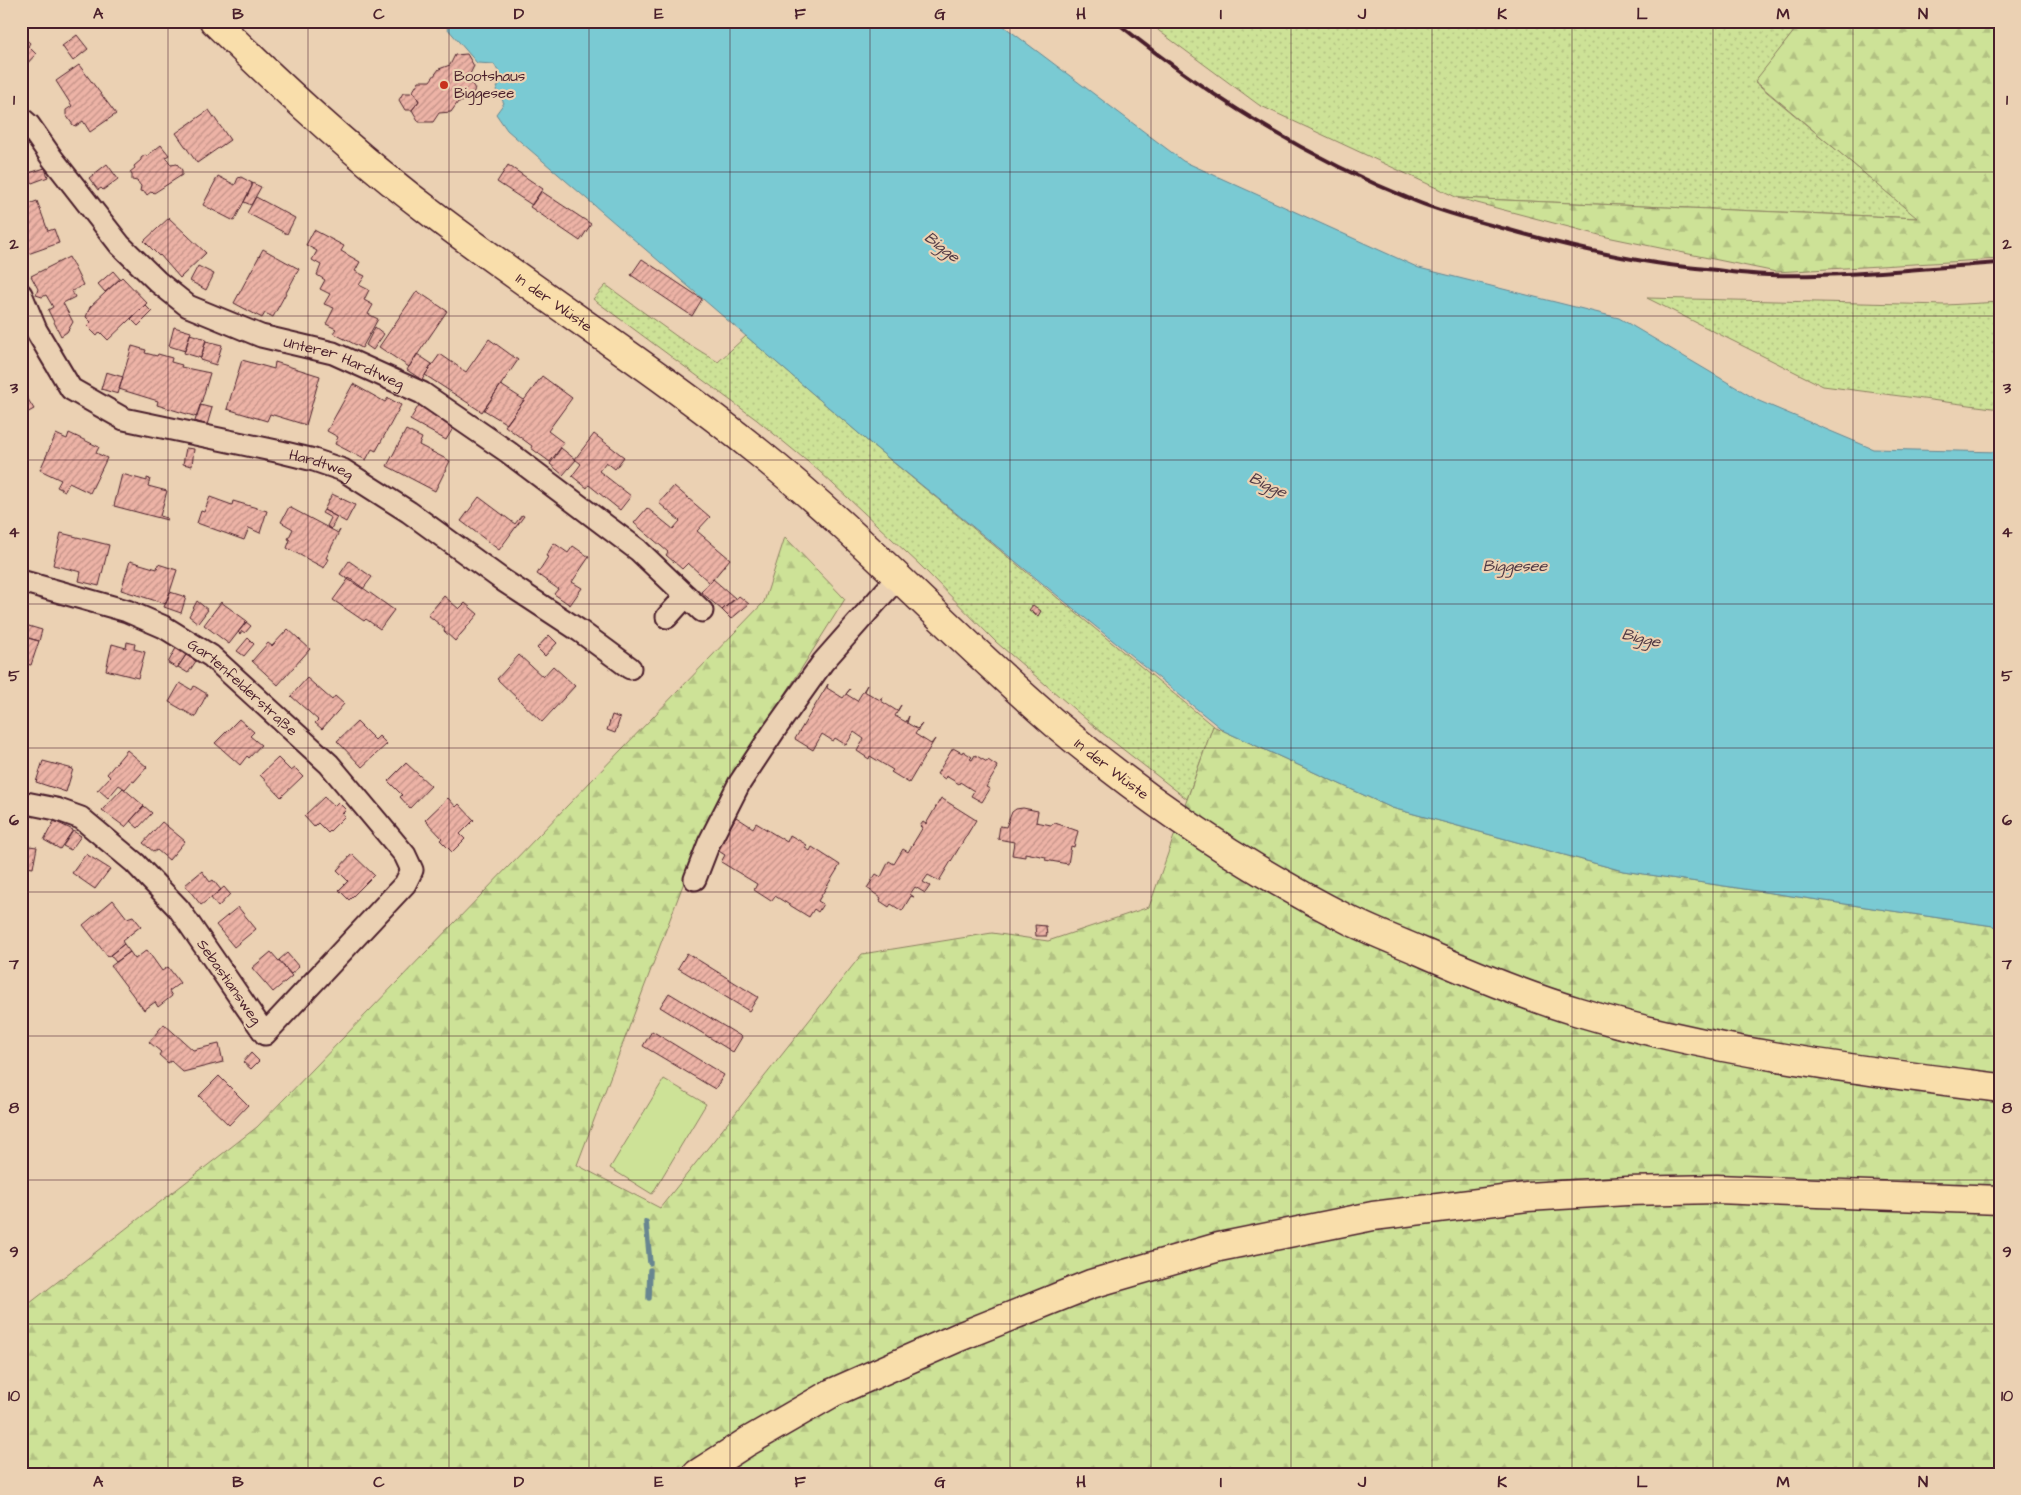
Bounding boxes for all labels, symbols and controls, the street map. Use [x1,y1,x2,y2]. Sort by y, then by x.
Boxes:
text: A [93,3,104,25]
text: B [232,3,244,25]
text: C [373,3,385,25]
text: D [514,3,525,25]
text: E [654,3,664,25]
text: F [794,3,806,25]
text: G [934,3,946,25]
text: H [1076,3,1086,25]
text: I [1220,3,1222,25]
text: J [1357,3,1367,25]
text: K [1497,3,1507,25]
text: L [1636,3,1648,25]
text: M [1776,3,1790,25]
text: N [1918,3,1928,25]
place label: Bootshaus Biggesee [454,66,526,105]
marker: Bootshaus Biggesee [438,79,450,91]
text: 1 [13,89,16,111]
text: 1 [2006,89,2009,111]
water label: Bigge [919,226,965,269]
text: 2 [8,233,19,255]
text: 2 [2001,233,2012,255]
street label: In der Wüste [511,268,597,337]
street label: Unterer Hardtweg [281,331,408,395]
text: 3 [9,377,19,399]
text: 3 [2002,377,2012,399]
street label: Hardtweg [287,444,358,486]
water label: Bigge [1245,467,1292,505]
text: 4 [9,521,20,543]
text: 4 [2002,521,2013,543]
water label: Biggesee [1483,555,1548,578]
water label: Bigge [1619,623,1664,654]
street label: Gartenfelderstraße [184,634,302,741]
text: 5 [8,665,20,687]
text: 5 [2001,665,2013,687]
street label: In der Wüste [1070,733,1153,804]
text: 6 [9,809,19,831]
text: 6 [2002,809,2012,831]
street label: Sebastiansweg [191,935,267,1030]
text: 7 [8,953,19,975]
text: 7 [2001,953,2012,975]
text: 8 [9,1097,20,1119]
text: 8 [2002,1097,2013,1119]
text: 9 [9,1241,19,1263]
text: 9 [2002,1241,2012,1263]
text: 10 [8,1385,20,1407]
text: 10 [2001,1385,2013,1407]
text: A [93,1471,104,1493]
text: B [232,1471,244,1493]
text: C [373,1471,385,1493]
text: D [514,1471,525,1493]
text: E [654,1471,664,1493]
text: F [794,1471,806,1493]
text: G [934,1471,946,1493]
text: H [1076,1471,1086,1493]
text: I [1220,1471,1222,1493]
text: J [1357,1471,1367,1493]
text: K [1497,1471,1507,1493]
text: L [1636,1471,1648,1493]
text: M [1776,1471,1790,1493]
text: N [1918,1471,1928,1493]

